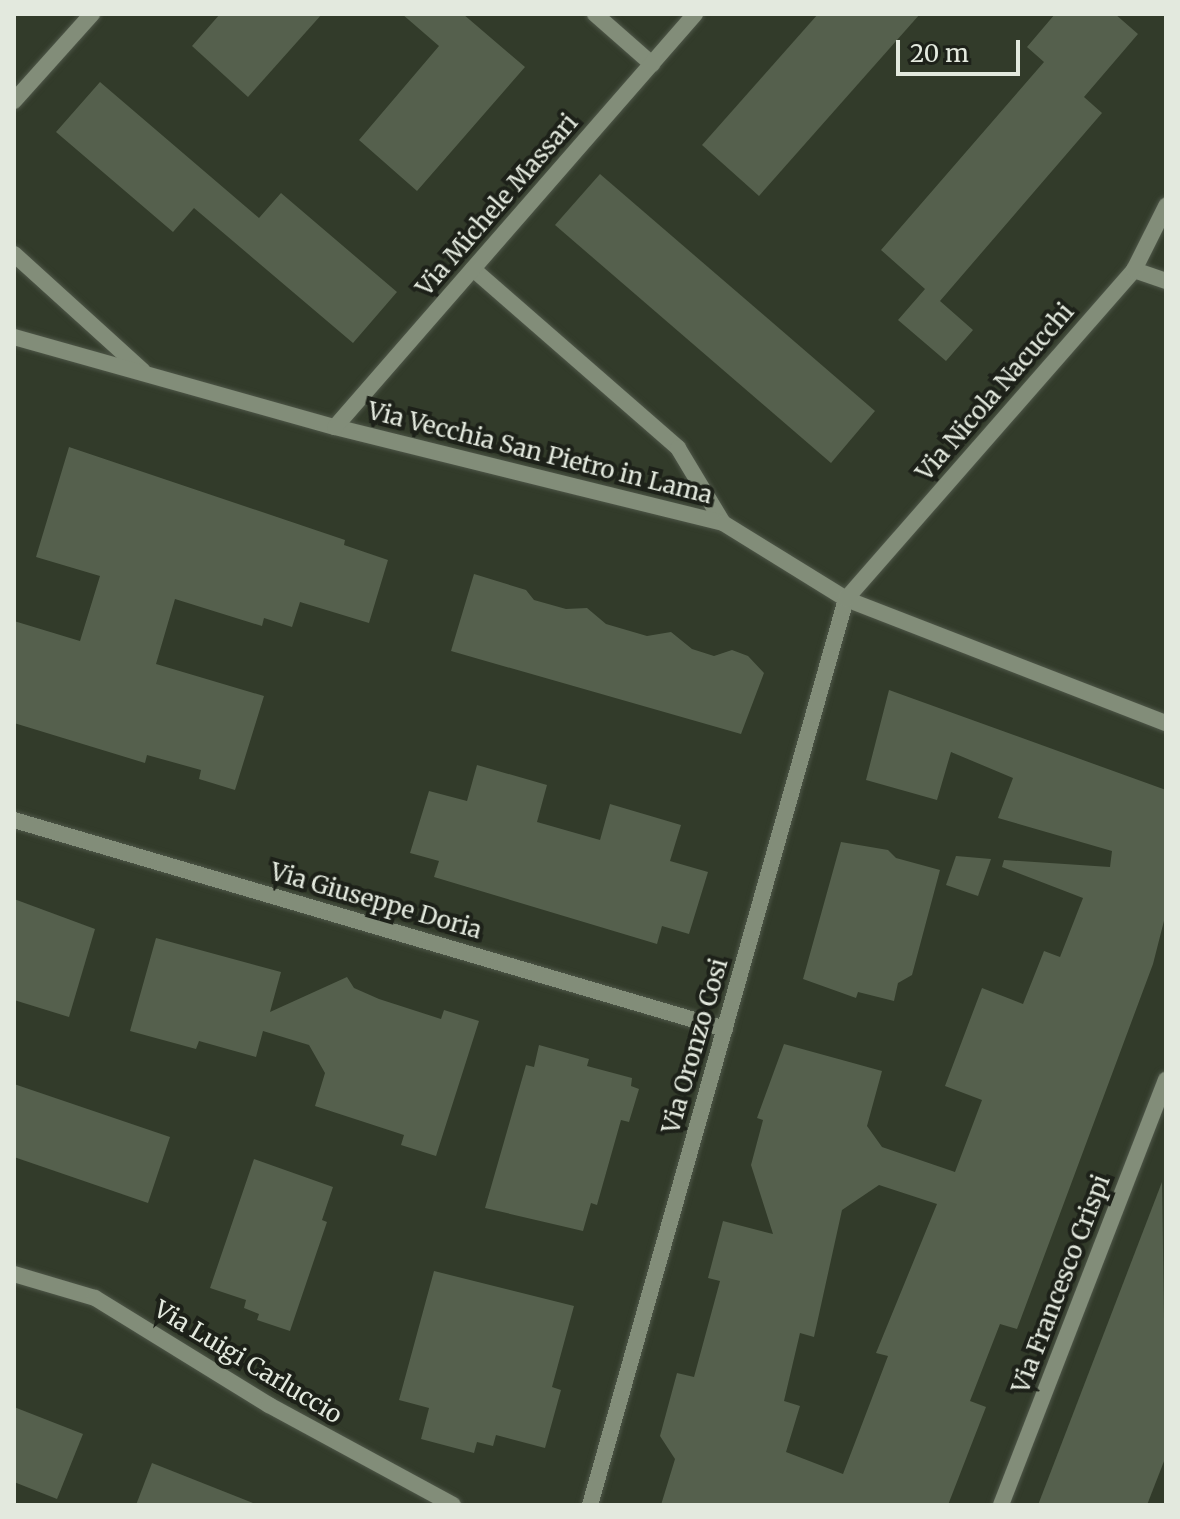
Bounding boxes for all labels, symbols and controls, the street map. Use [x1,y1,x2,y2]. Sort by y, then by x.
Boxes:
scale bar [900,24,1024,74]
text: 20 m [910,38,969,69]
street label: Via Michele Massari [410,108,584,302]
street label: Via Nicola Nacucchi [910,298,1080,486]
street label: Via Vecchia San Pietro in Lama [365,396,715,510]
street label: Via Giuseppe Doria [267,857,485,945]
street label: Via Oronzo Cosi [656,955,734,1137]
street label: Via Francesco Crispi [1006,1171,1116,1397]
street label: Via Luigi Carluccio [149,1295,347,1429]

